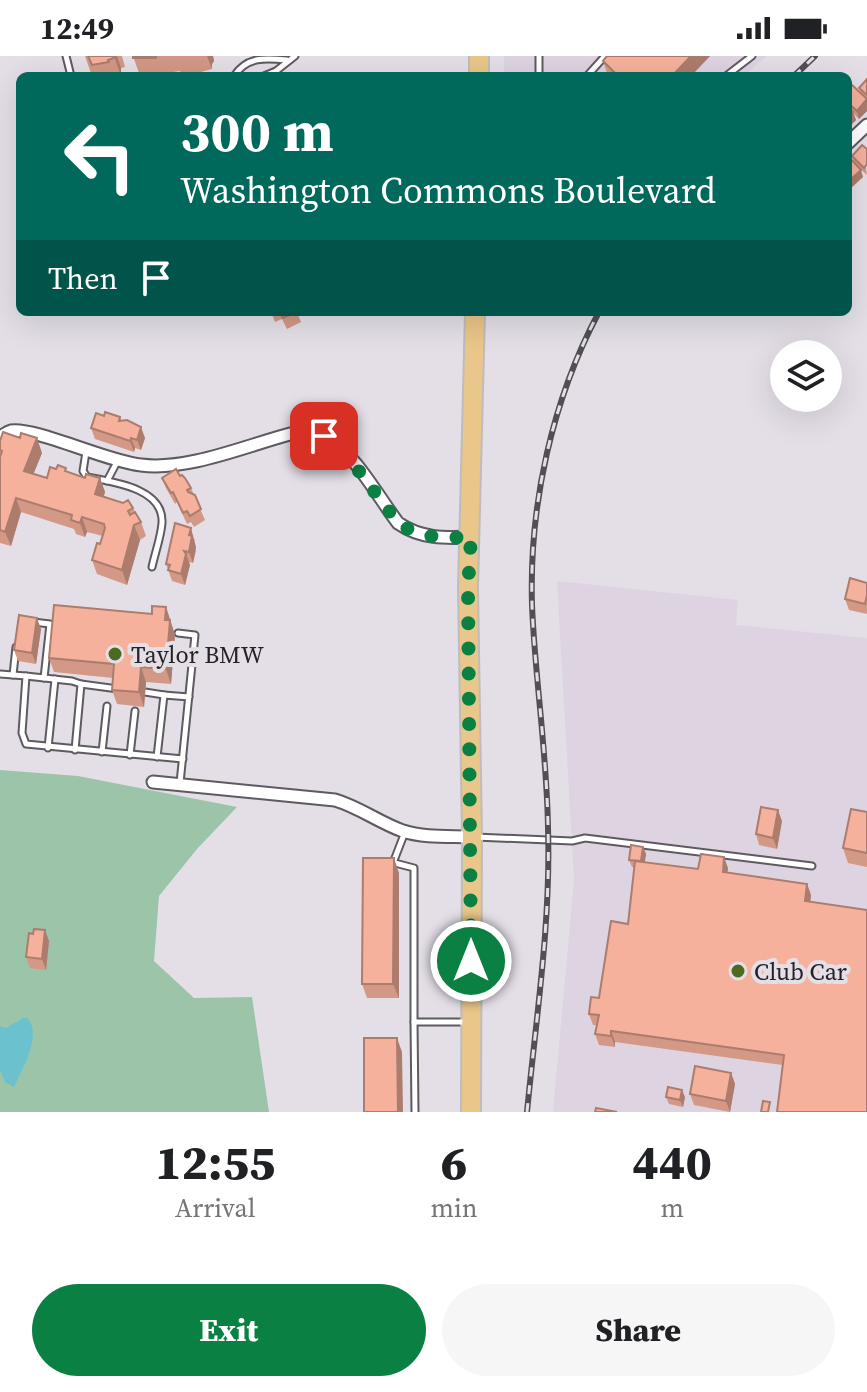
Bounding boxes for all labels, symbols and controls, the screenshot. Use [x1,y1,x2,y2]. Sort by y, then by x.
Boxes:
text: 12:49 [40,8,114,49]
text: 300 m [180,93,334,170]
icon: left [48,104,152,208]
text: Washington Commons Boulevard [180,166,716,215]
icon: arrive [134,256,178,300]
text: Then [48,258,118,299]
map controls [770,340,842,412]
button: layers [770,340,842,412]
pin [290,402,358,470]
icon: arrive [302,414,346,458]
place label: Taylor BMW [131,638,264,671]
marker: Taylor BMW [106,645,124,663]
position arrow [429,919,513,1003]
place label: Club Car [754,955,847,988]
marker: Club Car [729,962,747,980]
text: 12:55 [155,1129,275,1195]
text: 6 [441,1129,467,1195]
text: 440 [633,1129,712,1195]
text: Arrival [175,1190,255,1226]
text: min [430,1190,477,1226]
text: m [660,1190,684,1226]
button: Exit [32,1284,426,1376]
button: Share [442,1284,835,1376]

